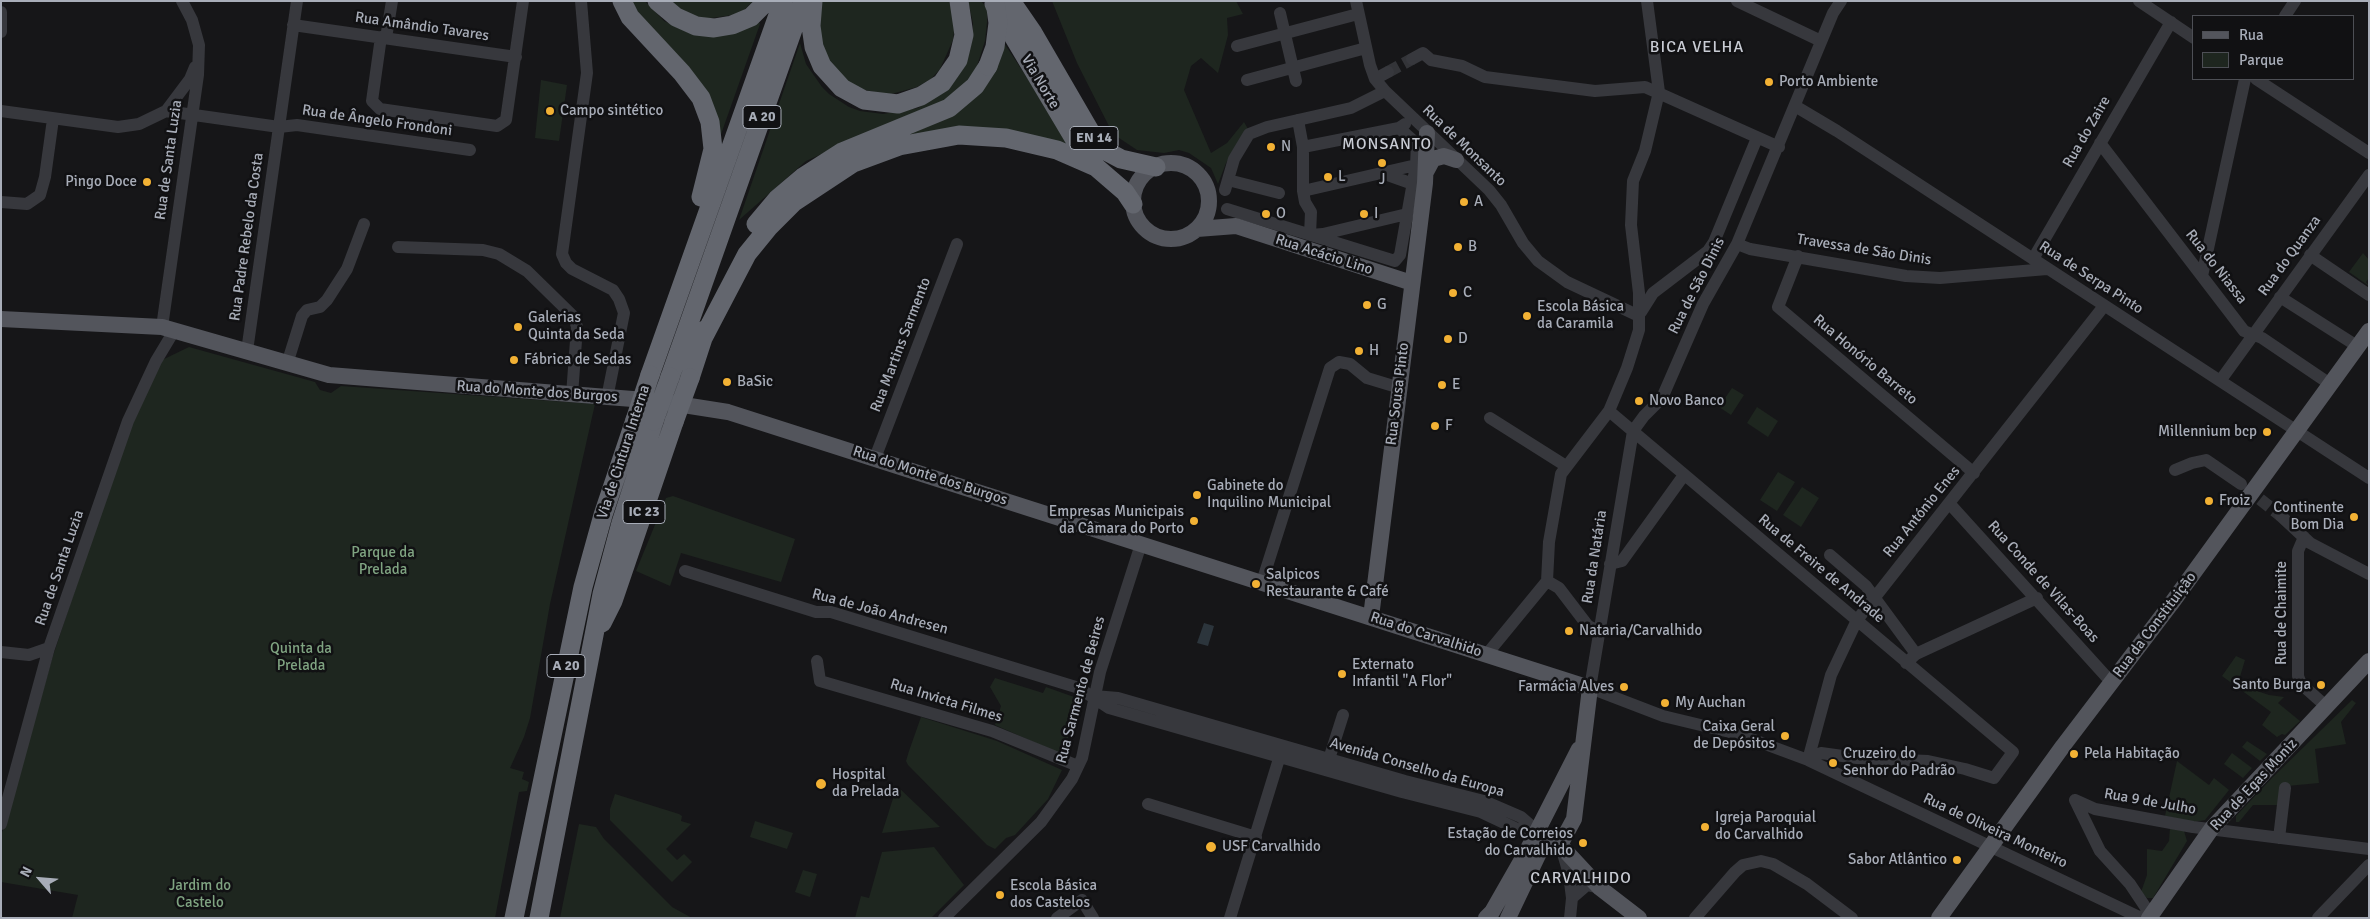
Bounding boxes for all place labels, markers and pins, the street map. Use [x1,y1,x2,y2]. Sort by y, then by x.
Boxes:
place label: Porto Ambiente [1779,73,1878,91]
marker: Porto Ambiente [1763,76,1775,88]
place label: Campo sintético [560,102,663,120]
marker: Campo sintético [544,105,556,117]
place label: N [1281,138,1291,156]
marker: N [1265,141,1277,153]
marker: J [1376,157,1388,169]
place label: L [1338,168,1346,186]
marker: L [1322,171,1334,183]
place label: J [1379,171,1385,189]
place label: Pingo Doce [65,173,137,191]
marker: Pingo Doce [141,176,153,188]
place label: A [1474,193,1483,211]
marker: A [1458,196,1470,208]
place label: O [1276,205,1286,223]
place label: I [1374,205,1378,223]
marker: O [1260,208,1272,220]
marker: I [1358,208,1370,220]
place label: B [1468,238,1477,256]
marker: B [1452,241,1464,253]
place label: C [1463,284,1472,302]
marker: C [1447,287,1459,299]
place label: G [1377,296,1387,314]
place label: Escola Básica da Caramila [1537,298,1624,333]
marker: G [1361,299,1373,311]
place label: Galerias Quinta da Seda [528,309,625,344]
marker: Escola Básica da Caramila [1521,310,1533,322]
marker: Galerias Quinta da Seda [512,321,524,333]
place label: D [1458,330,1468,348]
marker: D [1442,333,1454,345]
place label: H [1369,342,1379,360]
marker: H [1353,345,1365,357]
place label: Fábrica de Sedas [524,351,631,369]
marker: Fábrica de Sedas [508,354,520,366]
place label: BaSic [737,373,773,391]
marker: BaSic [721,376,733,388]
place label: E [1452,376,1460,394]
marker: E [1436,379,1448,391]
place label: Novo Banco [1649,392,1724,410]
marker: Novo Banco [1633,395,1645,407]
place label: F [1445,417,1453,435]
marker: F [1429,420,1441,432]
place label: Millennium bcp [2158,423,2257,441]
marker: Millennium bcp [2261,426,2273,438]
place label: Gabinete do Inquilino Municipal [1207,477,1331,512]
marker: Gabinete do Inquilino Municipal [1191,489,1203,501]
place label: Froiz [2219,492,2250,510]
marker: Froiz [2203,495,2215,507]
place label: Continente Bom Dia [2273,499,2344,534]
place label: Empresas Municipais da Câmara do Porto [1049,503,1184,538]
marker: Continente Bom Dia [2348,511,2360,523]
marker: Empresas Municipais da Câmara do Porto [1188,515,1200,527]
place label: Salpicos Restaurante & Café [1266,566,1389,601]
marker: Salpicos Restaurante & Café [1250,578,1262,590]
place label: Nataria/Carvalhido [1579,622,1702,640]
marker: Nataria/Carvalhido [1563,625,1575,637]
place label: Externato Infantil "A Flor" [1352,656,1452,691]
marker: Externato Infantil "A Flor" [1336,668,1348,680]
place label: Santo Burga [2232,676,2311,694]
place label: Farmácia Alves [1518,678,1614,696]
marker: Santo Burga [2315,679,2327,691]
marker: Farmácia Alves [1618,681,1630,693]
place label: My Auchan [1675,694,1746,712]
marker: My Auchan [1659,697,1671,709]
place label: Caixa Geral de Depósitos [1693,718,1775,753]
marker: Caixa Geral de Depósitos [1779,730,1791,742]
place label: Cruzeiro do Senhor do Padrão [1843,745,1955,780]
place label: Pela Habitação [2084,745,2180,763]
marker: Pela Habitação [2068,748,2080,760]
marker: Cruzeiro do Senhor do Padrão [1827,757,1839,769]
place label: Hospital da Prelada [832,766,899,801]
marker: Hospital da Prelada [814,777,828,791]
place label: Igreja Paroquial do Carvalhido [1715,809,1816,844]
marker: Igreja Paroquial do Carvalhido [1699,821,1711,833]
place label: Estação de Correios do Carvalhido [1447,825,1573,860]
marker: Estação de Correios do Carvalhido [1577,837,1589,849]
place label: USF Carvalhido [1222,838,1321,856]
marker: USF Carvalhido [1204,840,1218,854]
place label: Sabor Atlântico [1848,851,1947,869]
marker: Sabor Atlântico [1951,854,1963,866]
place label: Escola Básica dos Castelos [1010,877,1097,912]
marker: Escola Básica dos Castelos [994,889,1006,901]

